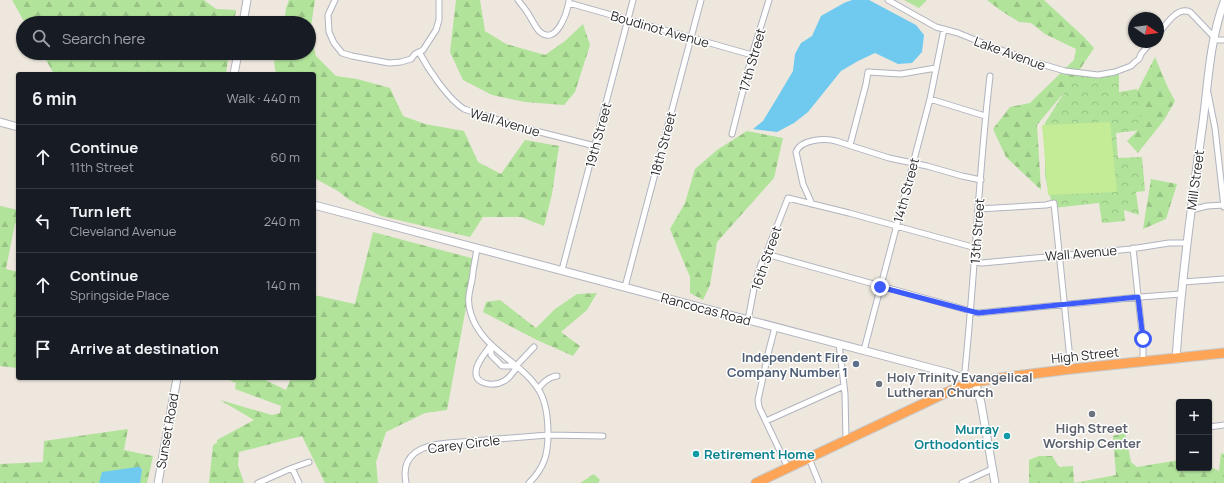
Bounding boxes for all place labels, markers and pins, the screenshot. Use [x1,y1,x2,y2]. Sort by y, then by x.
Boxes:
place label: Independent Fire Company Number 1 [727,348,848,381]
marker: Independent Fire Company Number 1 [851,359,861,369]
place label: Holy Trinity Evangelical Lutheran Church [887,368,1033,401]
marker: Holy Trinity Evangelical Lutheran Church [874,379,884,389]
marker: High Street Worship Center [1087,409,1097,419]
place label: High Street Worship Center [1043,419,1141,452]
place label: Murray Orthodontics [914,420,1000,453]
marker: Murray Orthodontics [1002,431,1012,441]
place label: Retirement Home [704,445,815,463]
marker: Retirement Home [691,449,701,459]

